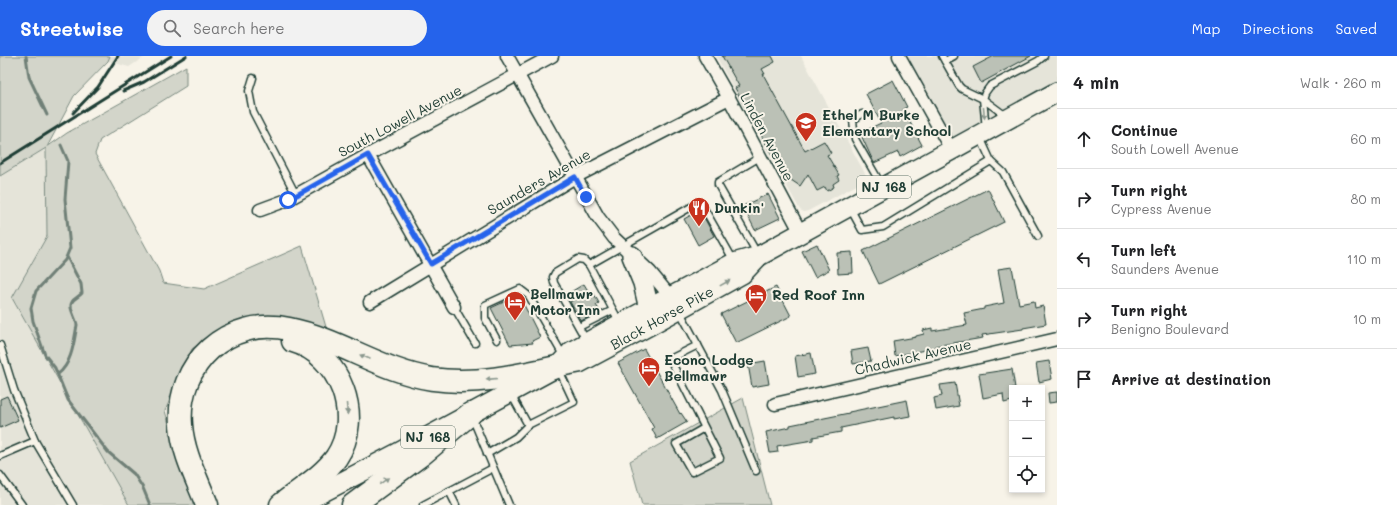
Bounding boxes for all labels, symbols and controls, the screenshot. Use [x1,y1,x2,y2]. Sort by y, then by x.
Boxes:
search box [147,10,427,46]
text: Streetwise [20,16,123,41]
icon: search [161,17,183,39]
text: Search here [193,18,285,38]
text: Map [1192,19,1220,38]
text: Directions [1242,19,1313,38]
text: Saved [1335,19,1377,38]
text: 4 min [1073,71,1119,93]
text: Walk · 260 m [1300,74,1381,91]
street label: South Lowell Avenue [335,80,465,161]
street label: Linden Avenue [736,89,799,184]
place label: Ethel M Burke Elementary School [822,105,951,140]
one-way arrow [981,107,988,119]
school or university icon: Ethel M Burke Elementary School [793,110,819,143]
text: Continue [1111,120,1178,140]
icon: ahead [1073,128,1095,150]
text: 60 m [1351,130,1381,147]
text: South Lowell Avenue [1111,140,1239,157]
street label: Saunders Avenue [484,144,594,219]
road number: NJ 168 [857,176,911,198]
text: Turn right [1111,180,1188,200]
route end [577,188,595,206]
icon: right [1073,188,1095,210]
text: 80 m [1351,190,1381,207]
route start [279,191,297,209]
restaurant icon: Dunkin' [686,195,712,228]
place label: Dunkin' [714,198,764,217]
text: Cypress Avenue [1111,200,1211,217]
text: Turn left [1111,240,1176,260]
icon: left [1073,248,1095,270]
text: 110 m [1347,250,1381,267]
text: Saunders Avenue [1111,260,1219,277]
one-way arrow [719,280,731,287]
street label: Black Horse Pike [607,281,717,354]
hotel icon: Red Roof Inn [743,282,769,315]
place label: Bellmawr Motor Inn [530,284,600,319]
place label: Red Roof Inn [772,285,865,304]
hotel icon: Bellmawr Motor Inn [502,289,528,322]
text: Turn right [1111,300,1188,320]
icon: right [1073,308,1095,330]
text: 10 m [1353,310,1381,327]
text: Benigno Boulevard [1111,320,1229,337]
street label: Chadwick Avenue [853,334,973,379]
place label: Econo Lodge Bellmawr [664,350,754,385]
one-way arrow [360,354,371,360]
hotel icon: Econo Lodge Bellmawr [636,355,662,388]
icon: arrive [1073,368,1095,390]
text: Arrive at destination [1111,369,1271,389]
one-way arrow [485,376,497,382]
map controls [1009,385,1045,493]
button: + [1009,385,1045,421]
one-way arrow [343,403,350,415]
button: − [1009,421,1045,457]
road number: NJ 168 [401,426,455,448]
button: locate [1009,457,1045,493]
one-way arrow [379,477,390,486]

